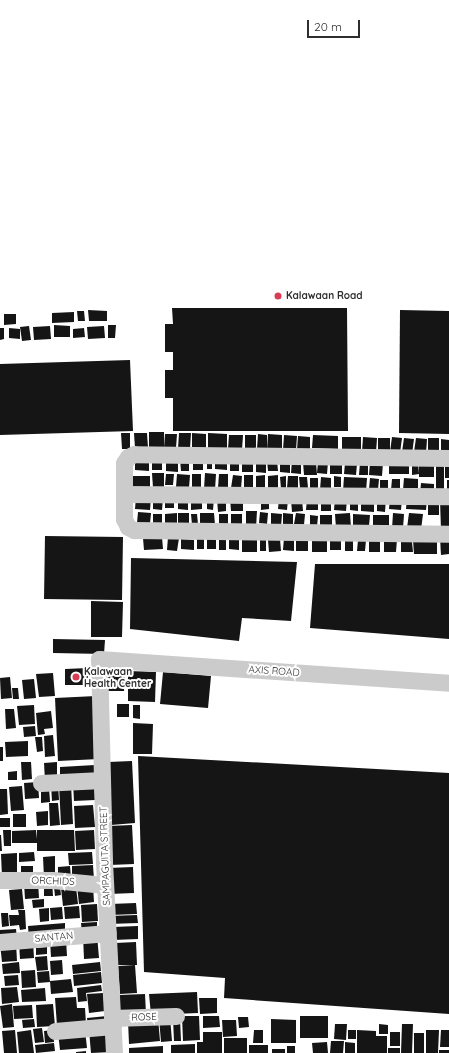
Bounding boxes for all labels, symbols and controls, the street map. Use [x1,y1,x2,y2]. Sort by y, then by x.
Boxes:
scale bar [309,12,362,38]
text: 20 m [314,19,342,34]
place label: Kalawaan Road [286,290,363,302]
marker: Kalawaan Road [273,291,283,301]
street label: AXIS ROAD [248,663,300,679]
place label: Kalawaan Health Center [84,665,151,688]
marker: Kalawaan Health Center [71,672,81,682]
street label: SAMPAGUITA STREET [97,806,113,906]
street label: ORCHIDS [31,874,75,888]
street label: SANTAN [34,929,74,945]
street label: ROSE [131,1011,157,1023]

